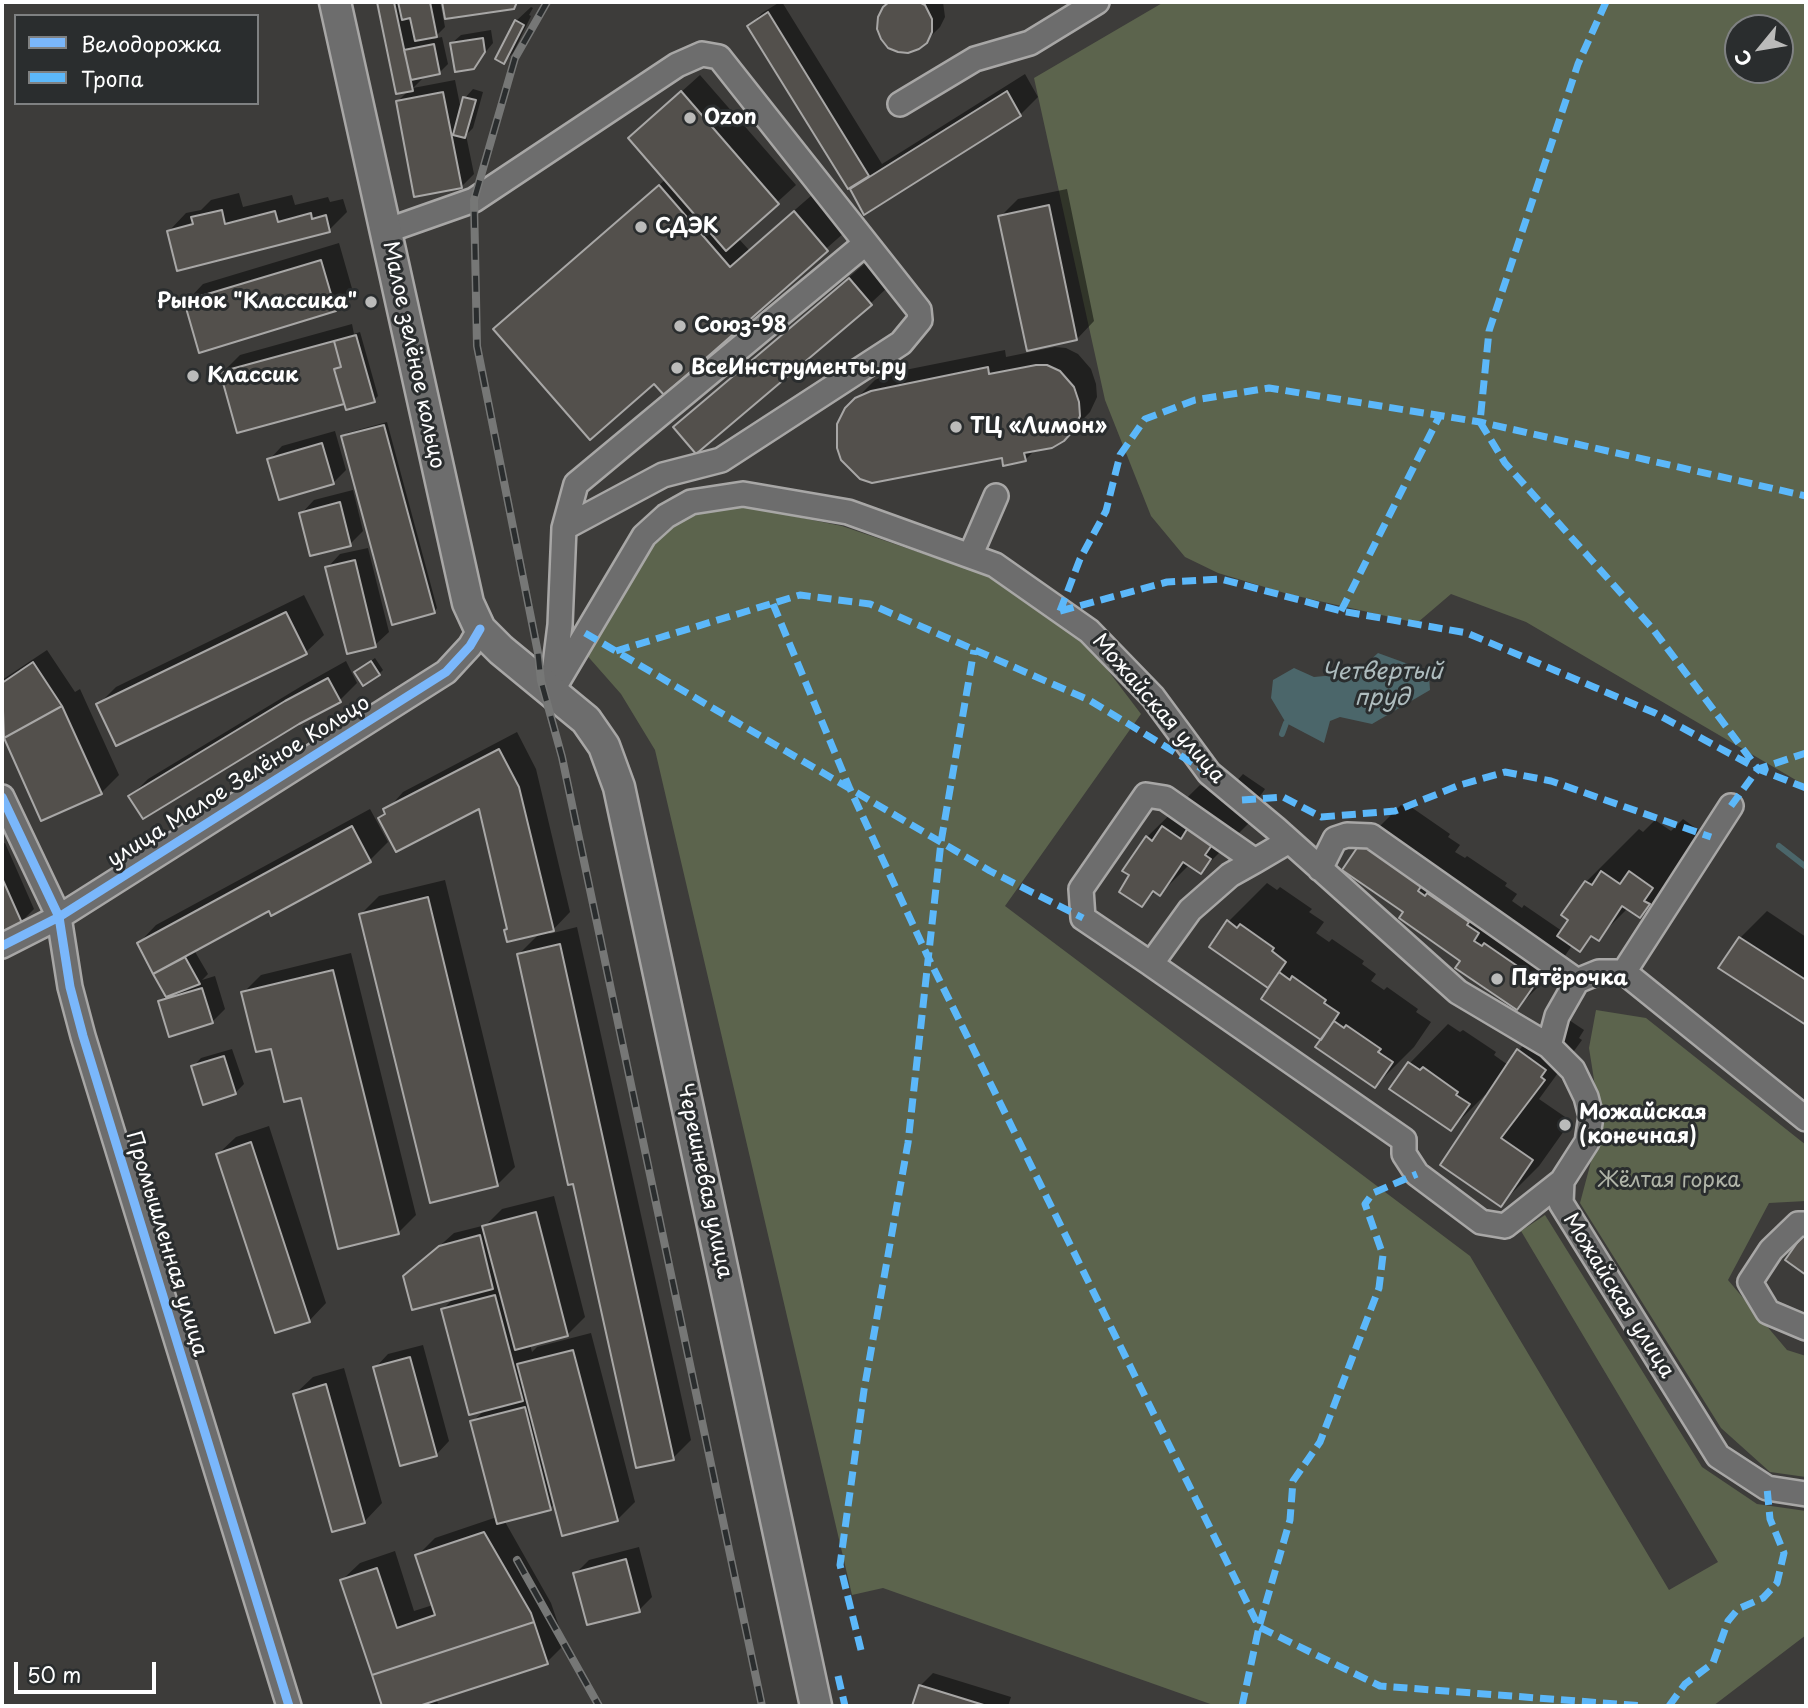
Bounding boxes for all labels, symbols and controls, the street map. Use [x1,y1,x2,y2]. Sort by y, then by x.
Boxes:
legend [14,14,259,105]
north arrow [1724,14,1794,84]
text: Велодорожка [81,27,221,59]
text: С [1727,45,1758,72]
text: Тропа [81,62,143,94]
place label: Ozon [704,105,757,131]
marker: Ozon [682,110,698,126]
place label: СДЭК [655,214,719,240]
marker: СДЭК [633,219,649,235]
street label: Малое зелёное кольцо [377,239,449,471]
place label: Рынок "Классика" [157,289,357,315]
marker: Рынок "Классика" [363,294,379,310]
place label: Союз-98 [694,313,787,339]
marker: Союз-98 [672,318,688,334]
place label: ВсеИнструменты.ру [691,355,907,381]
marker: ВсеИнструменты.ру [669,360,685,376]
place label: Классик [207,363,298,389]
marker: Классик [185,368,201,384]
place label: ТЦ «Лимон» [970,414,1107,440]
marker: ТЦ «Лимон» [948,419,964,435]
street label: Можайская улица [1086,629,1230,789]
water label: Четвертый пруд [1322,659,1442,713]
street label: улица Малое Зелёное Кольцо [103,691,375,873]
place label: Пятёрочка [1511,966,1628,992]
marker: Пятёрочка [1489,971,1505,987]
street label: Черешневая улица [671,1081,737,1281]
place label: Можайская (конечная) [1579,1100,1707,1150]
marker: Можайская (конечная) [1557,1117,1573,1133]
street label: Промышленная улица [120,1128,212,1360]
park label: Жёлтая горка [1598,1168,1740,1194]
street label: Можайская улица [1557,1209,1679,1383]
scale bar [18,1648,159,1692]
text: 50 m [27,1658,81,1690]

